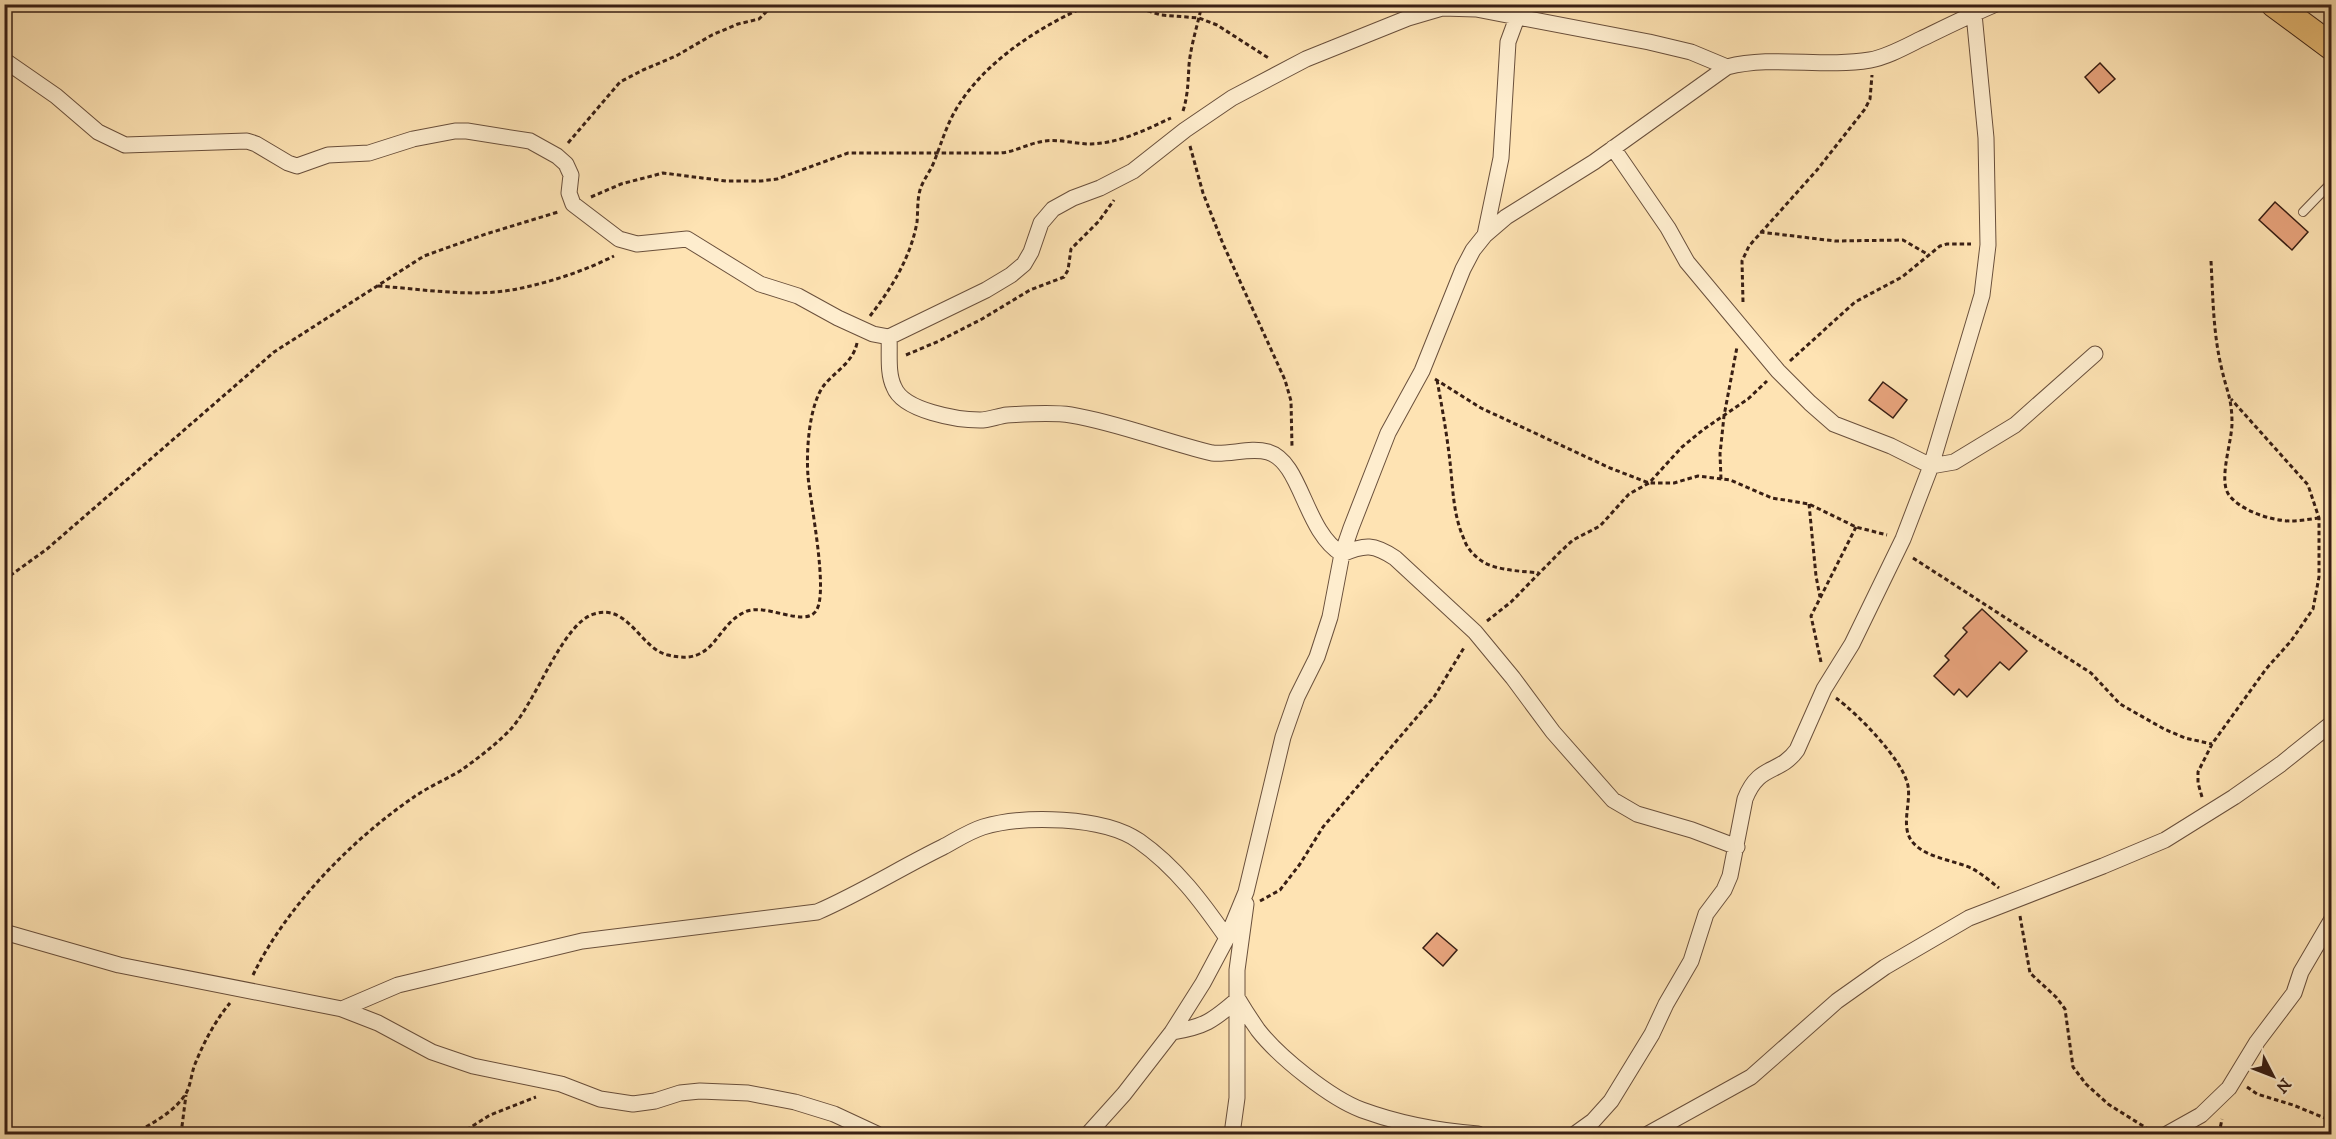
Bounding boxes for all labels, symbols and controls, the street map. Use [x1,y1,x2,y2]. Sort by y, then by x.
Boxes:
north arrow [2243,1046,2303,1106]
text: N [2272,1074,2295,1097]

